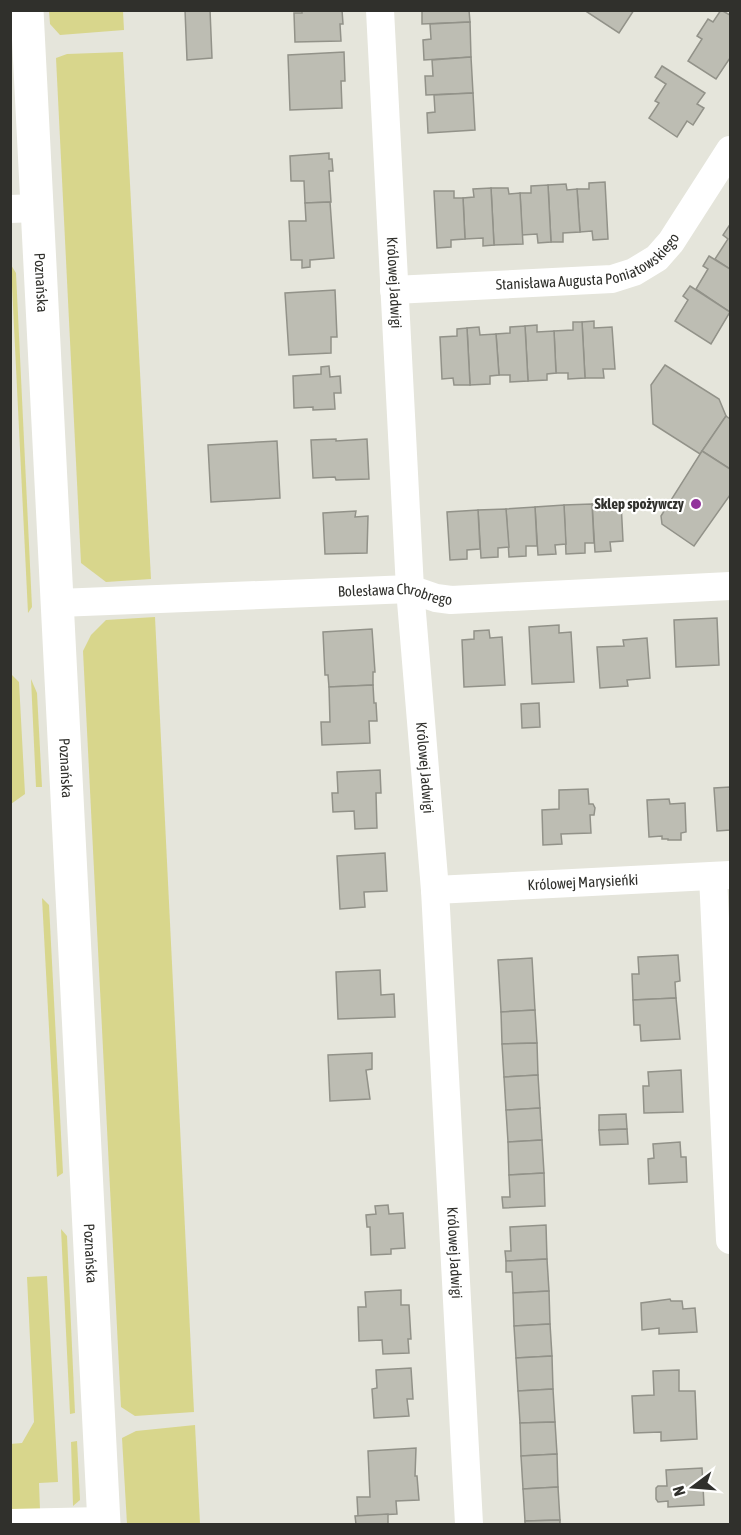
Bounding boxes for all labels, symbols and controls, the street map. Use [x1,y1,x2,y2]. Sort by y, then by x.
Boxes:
street label: Stanisława Augusta Poniatowskiego [495,230,682,293]
street label: Królowej Jadwigi [384,236,405,329]
street label: Poznańska [31,252,51,313]
place label: Sklep spożywczy [594,495,685,512]
marker: Sklep spożywczy [689,497,703,511]
street label: Bolesława Chrobrego [337,580,453,608]
street label: Królowej Jadwigi [413,721,438,814]
street label: Poznańska [56,738,76,798]
street label: Królowej Marysieńki [527,871,639,893]
street label: Królowej Jadwigi [444,1206,466,1299]
street label: Poznańska [81,1223,101,1284]
north arrow [663,1457,723,1517]
text: N [669,1484,689,1498]

